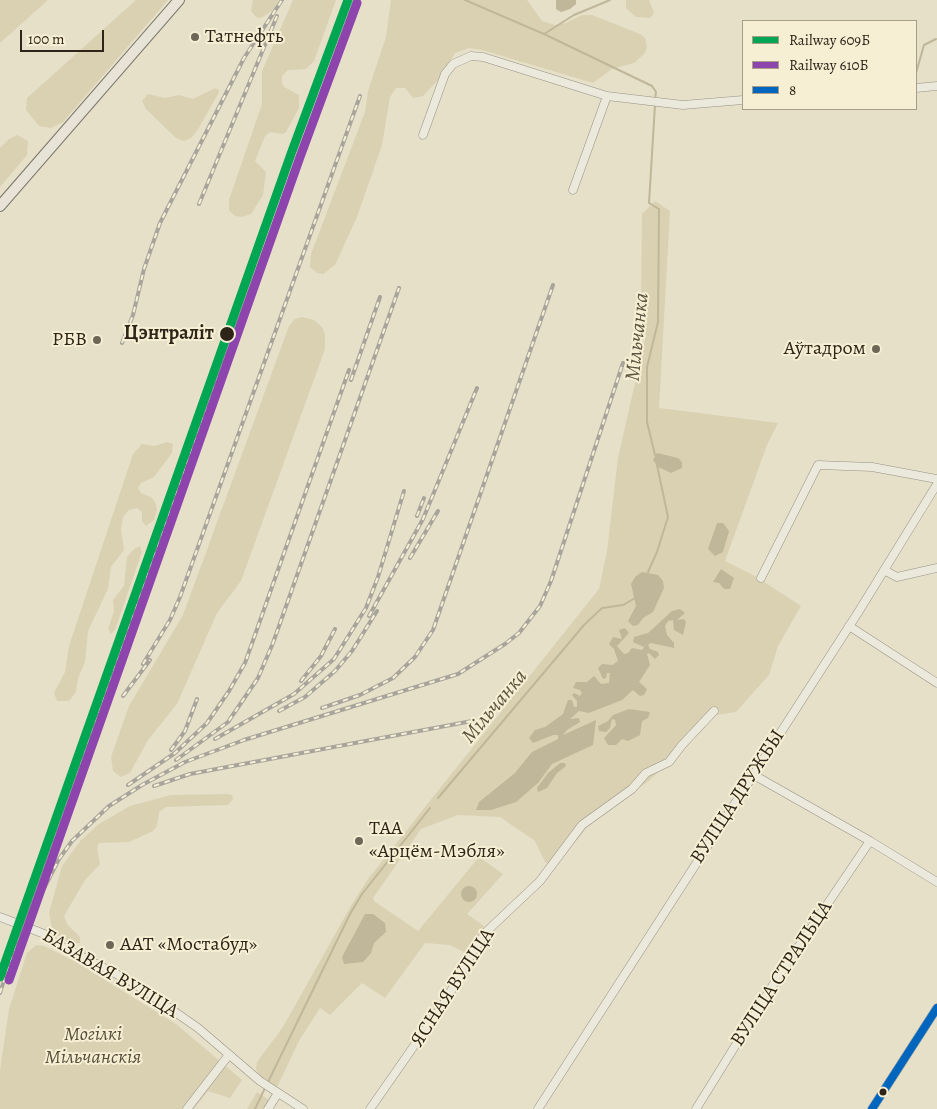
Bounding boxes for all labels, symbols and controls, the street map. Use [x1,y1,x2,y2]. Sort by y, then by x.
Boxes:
scale bar [22,20,106,52]
legend [742,20,917,110]
place label: Татнефть [205,25,284,49]
text: 100 m [28,29,65,49]
text: Railway 609Б [789,30,870,50]
marker: Татнефть [189,31,201,43]
text: Railway 610Б [789,55,868,75]
text: 8 [789,80,796,100]
water label: Мільчанка [621,292,655,382]
place label: Цэнтраліт [124,322,214,346]
marker: Цэнтраліт [218,325,236,343]
place label: РБВ [52,328,87,352]
marker: РБВ [91,334,103,346]
place label: Аўтадром [784,337,866,361]
marker: Аўтадром [870,343,882,355]
water label: Мільчанка [457,665,533,749]
street label: ВУЛІЦА ДРУЖБЫ [686,725,790,869]
place label: ТАА «Арцём-Мэбля» [369,817,505,864]
marker: ТАА «Арцём-Мэбля» [353,835,365,847]
street label: ВУЛІЦА СТРАЛЬЦА [726,897,838,1051]
street label: БАЗАВАЯ ВУЛІЦА [38,924,182,1024]
street label: ЯСНАЯ ВУЛІЦА [406,924,500,1052]
place label: ААТ «Мостабуд» [120,933,257,957]
marker: ААТ «Мостабуд» [104,939,116,951]
park label: Могілкі Мільчанскія [45,1023,141,1070]
unlabelled marker [878,1087,888,1097]

